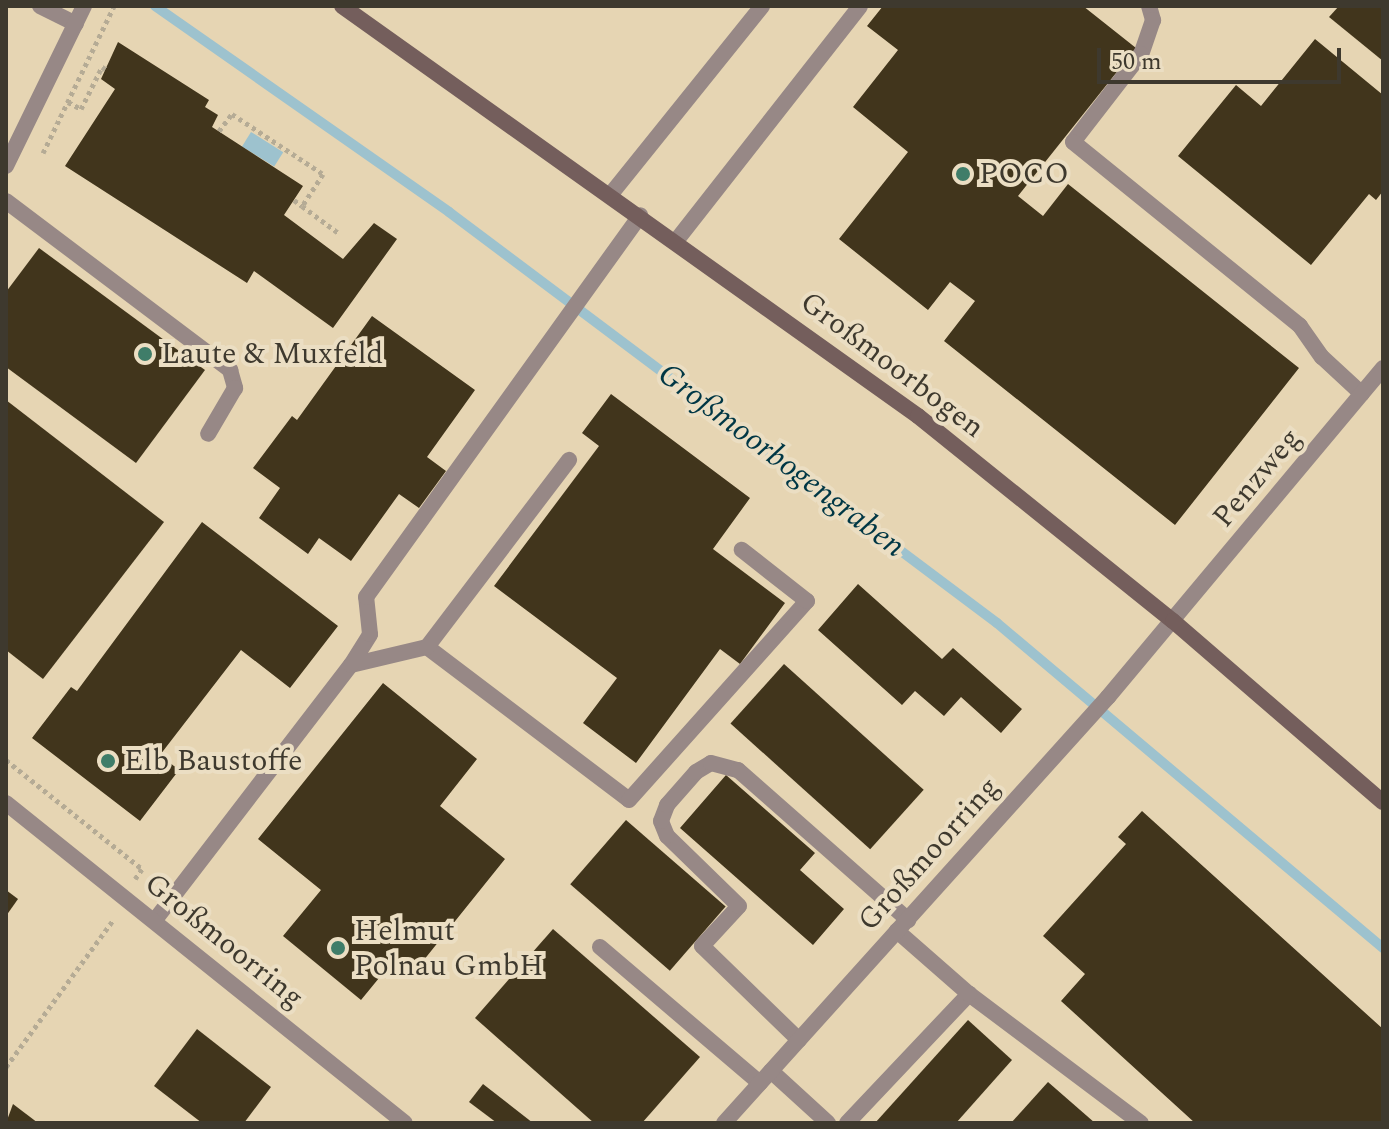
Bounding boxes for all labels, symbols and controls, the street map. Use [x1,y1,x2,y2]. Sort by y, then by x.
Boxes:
scale bar [1101,32,1345,82]
text: 50 m [1111,44,1162,80]
place label: POCO [979,156,1069,192]
marker: POCO [954,165,972,183]
street label: Großmoorbogen [793,284,991,446]
place label: Laute & Muxfeld [161,336,383,372]
marker: Laute & Muxfeld [136,345,154,363]
water label: Großmoorbogengraben [650,356,912,566]
street label: Penzweg [1205,421,1309,535]
place label: Elb Baustoffe [124,743,302,779]
marker: Elb Baustoffe [99,752,117,770]
street label: Großmoorring [851,770,1007,938]
street label: Großmoorring [137,866,311,1016]
place label: Helmut Polnau GmbH [354,913,544,984]
marker: Helmut Polnau GmbH [329,939,347,957]

